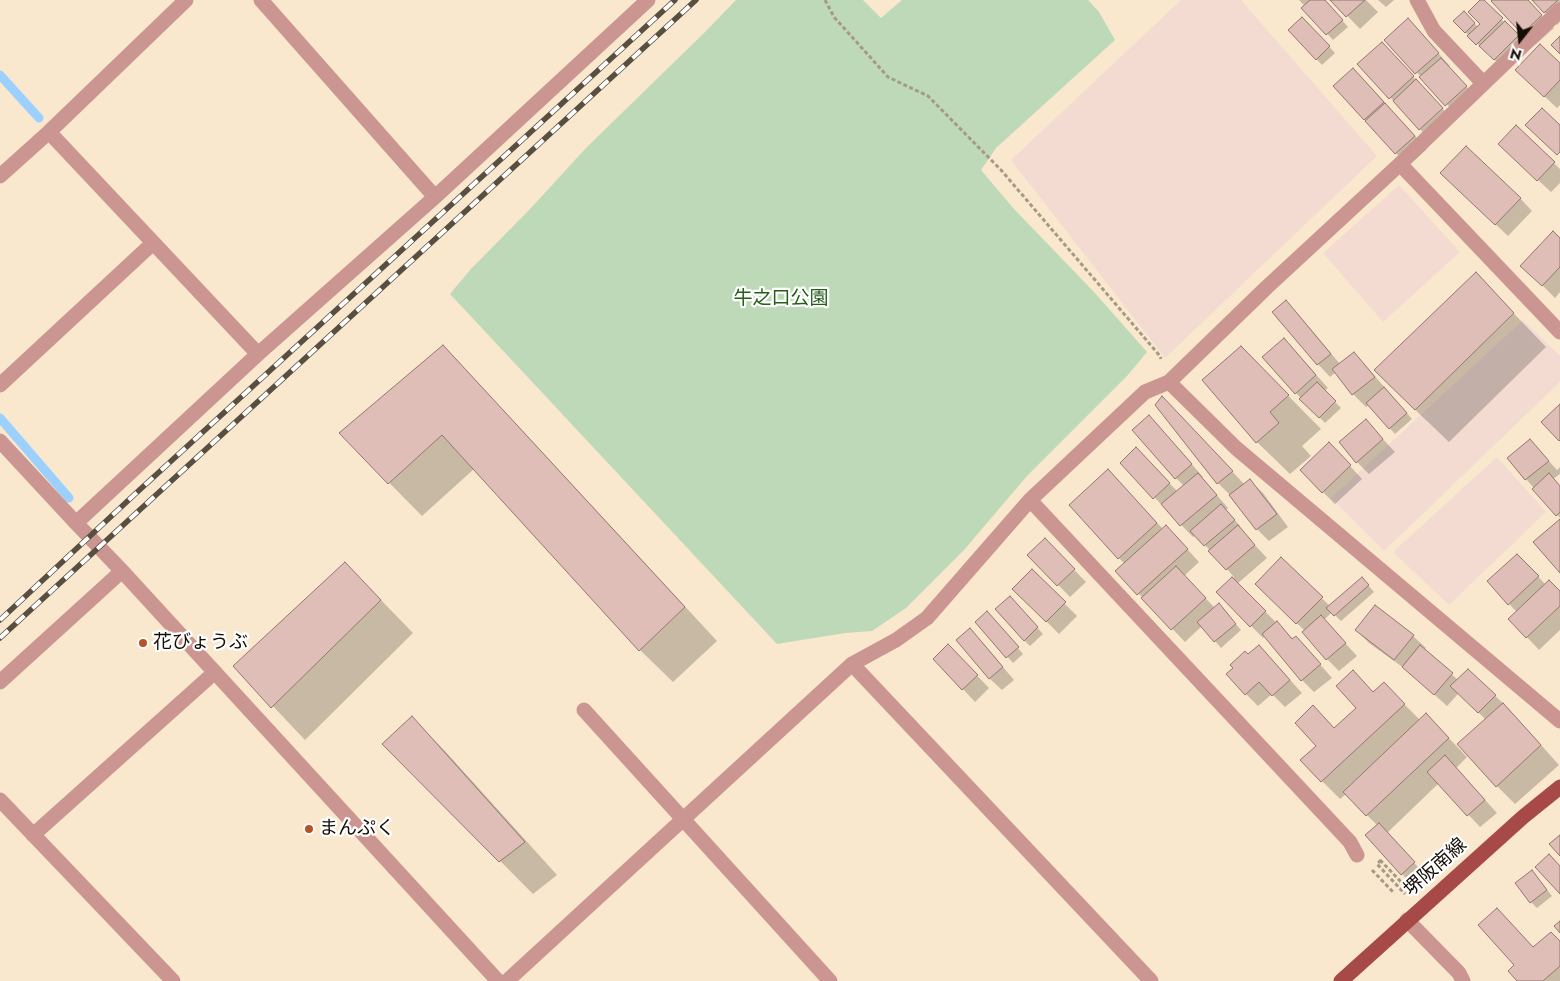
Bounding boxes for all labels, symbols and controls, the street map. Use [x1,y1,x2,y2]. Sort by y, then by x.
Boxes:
north arrow [1495,15,1545,65]
text: N [1508,43,1524,66]
park label: 牛之口公園 [734,288,828,310]
place label: 花びょうぶ [153,632,248,654]
marker: 花びょうぶ [137,637,149,649]
place label: まんぷく [319,818,395,840]
marker: まんぷく [303,823,315,835]
street label: 堺阪南線 [1400,834,1472,902]

